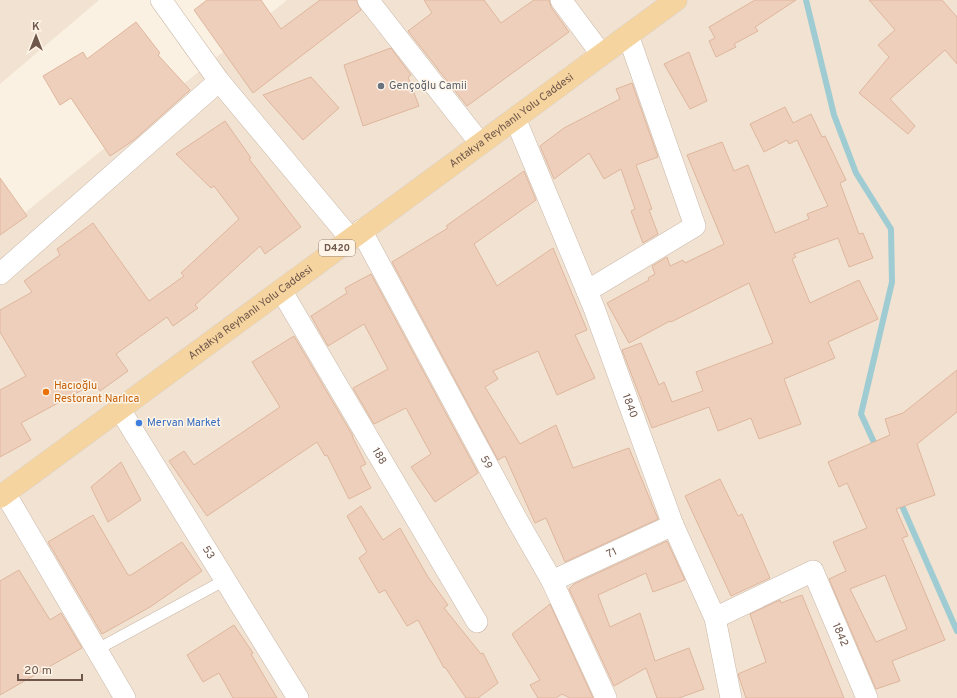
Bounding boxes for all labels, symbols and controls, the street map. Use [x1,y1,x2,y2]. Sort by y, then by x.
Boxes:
north arrow [16,16,56,56]
text: K [32,20,40,34]
street label: Antakya Reyhanlı Yolu Caddesi [447,71,577,171]
place label: Gençoğlu Camii [389,79,467,93]
marker: Gençoğlu Camii [376,81,386,91]
road number: D420 [319,240,355,256]
street label: Antakya Reyhanlı Yolu Caddesi [186,262,316,363]
place label: Hacıoğlu Restorant Narlıca [54,379,139,406]
marker: Hacıoğlu Restorant Narlıca [41,387,51,397]
street label: 1840 [619,392,640,420]
place label: Mervan Market [147,416,221,430]
marker: Mervan Market [134,418,144,428]
street label: 188 [369,445,390,467]
street label: 59 [477,453,495,472]
street label: 53 [199,543,218,562]
street label: 71 [604,545,619,562]
street label: 1842 [829,621,851,649]
scale bar [18,656,82,682]
text: 20 m [24,663,52,679]

